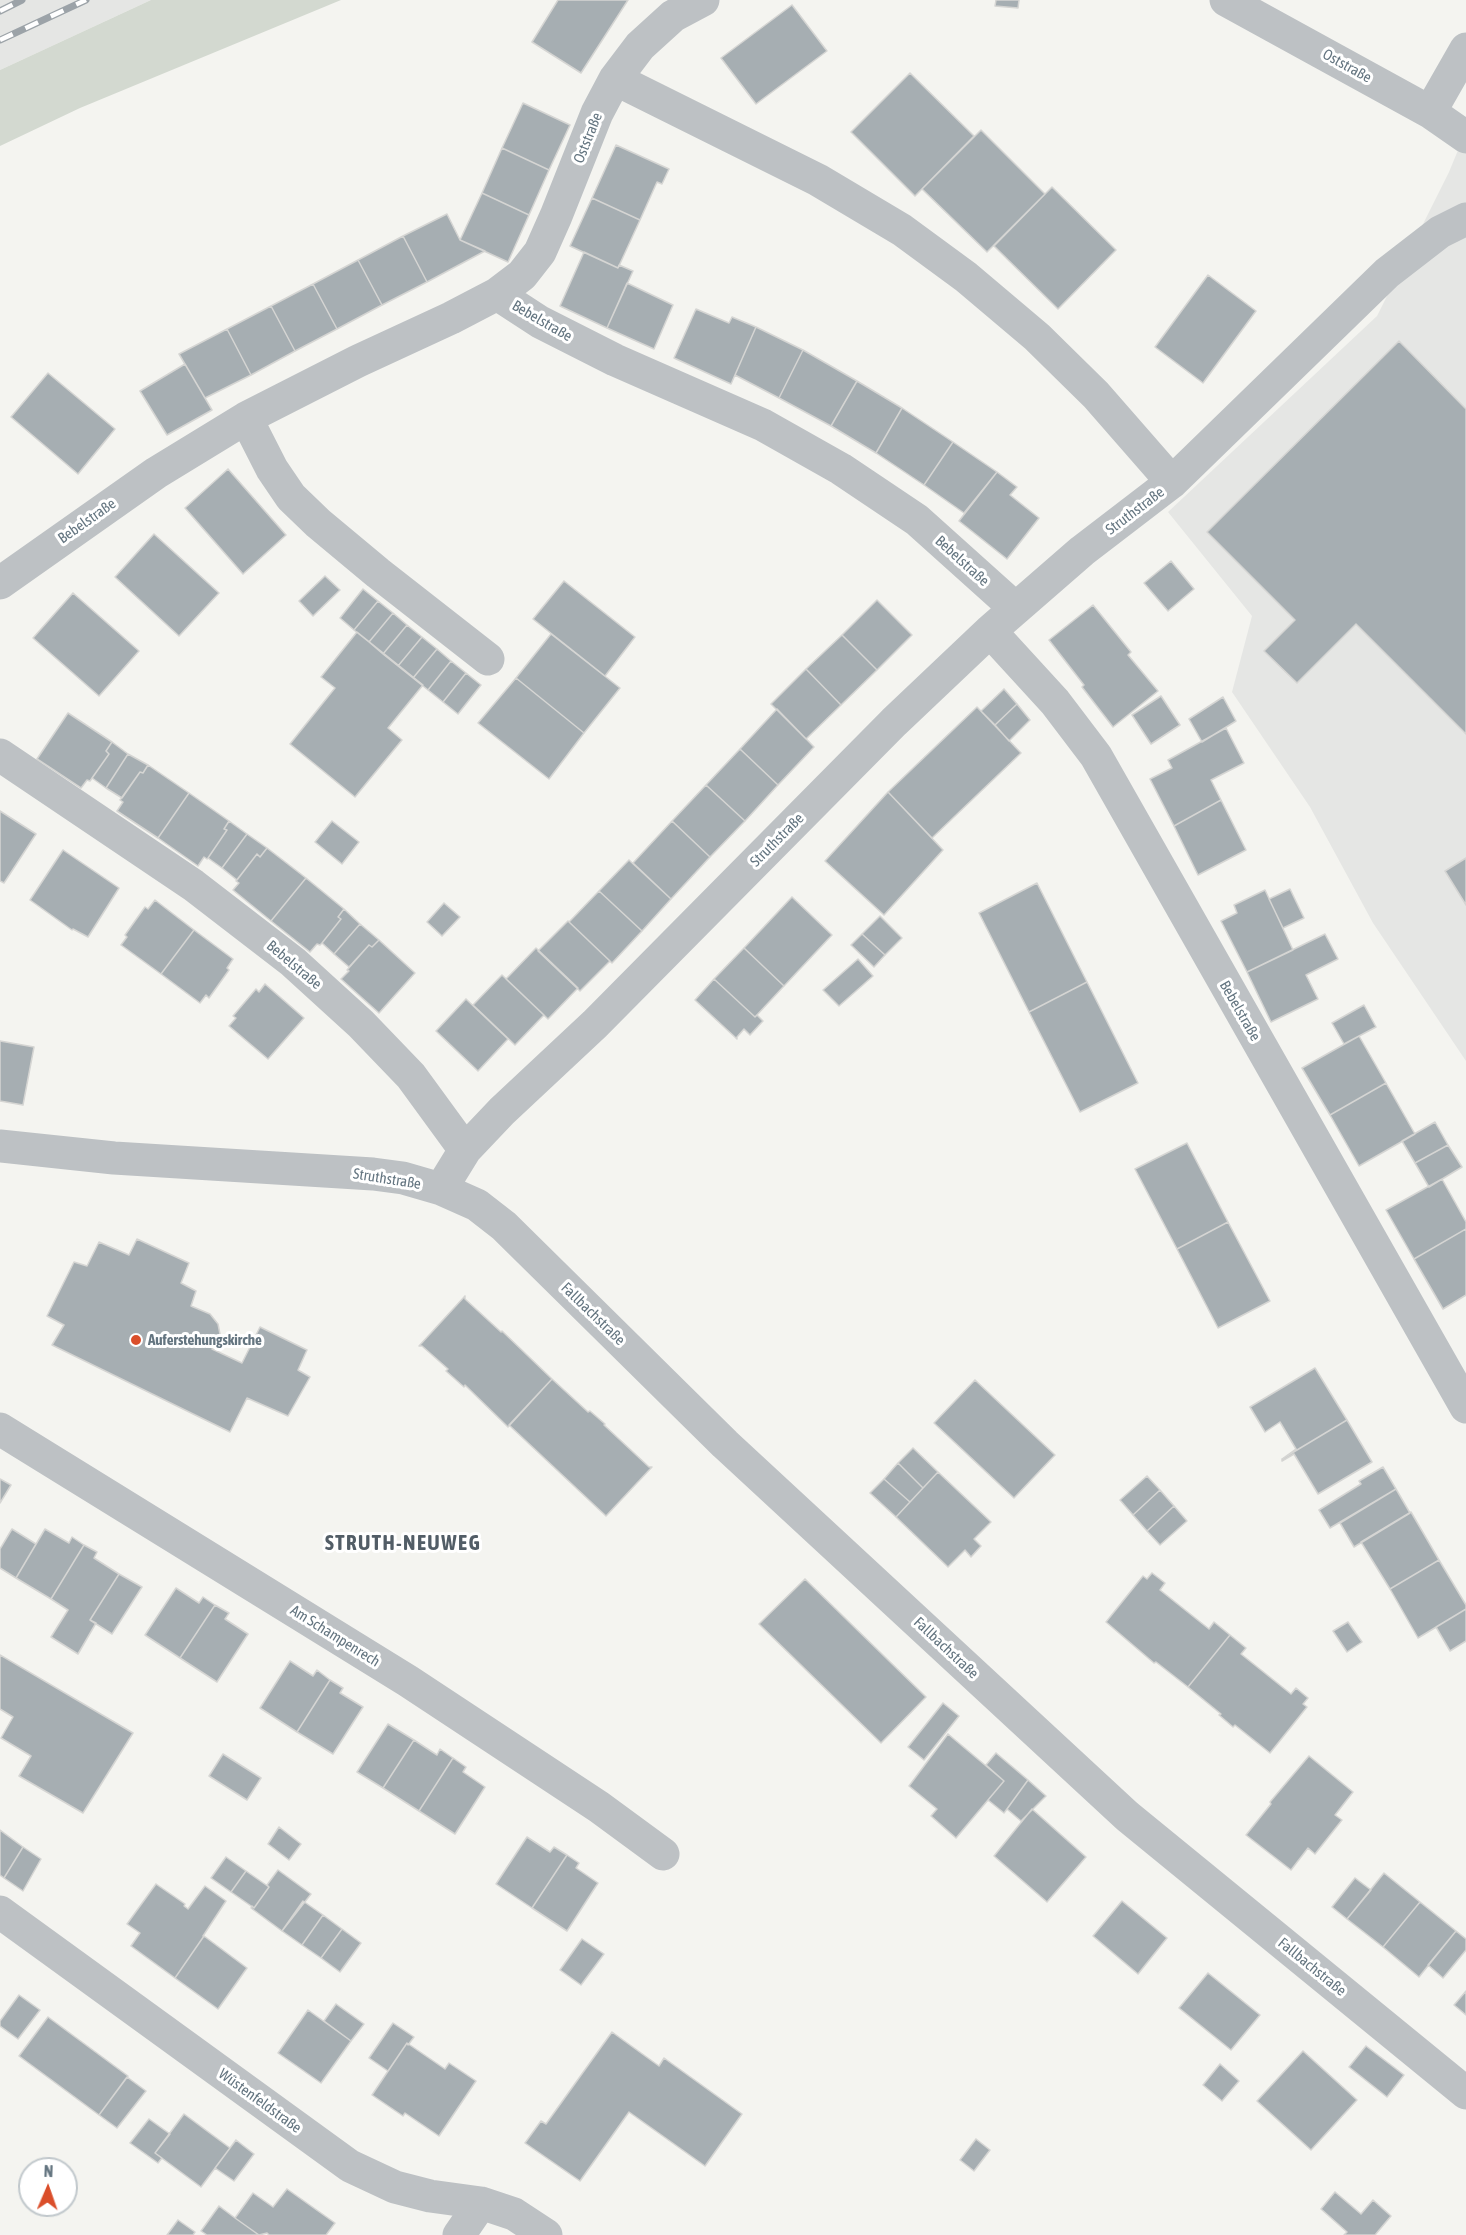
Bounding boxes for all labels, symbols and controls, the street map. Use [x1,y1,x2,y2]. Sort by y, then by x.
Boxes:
street label: Oststraße [1319,45,1375,87]
street label: Oststraße [570,110,606,166]
street label: Bebelstraße [509,297,575,345]
street label: Struthstraße [1102,483,1168,539]
street label: Bebelstraße [55,495,119,547]
street label: Bebelstraße [931,532,993,590]
street label: Struthstraße [746,809,808,871]
street label: Bebelstraße [263,937,325,993]
street label: Bebelstraße [1216,978,1264,1044]
street label: Struthstraße [352,1165,422,1193]
street label: Fallbachstraße [557,1279,629,1349]
place label: Auferstehungskirche [148,1331,262,1349]
marker: Auferstehungskirche [129,1333,143,1347]
district label: STRUTH-NEUWEG [325,1530,481,1556]
street label: Am Schampenrech [287,1601,383,1671]
street label: Fallbachstraße [910,1613,982,1683]
street label: Fallbachstraße [1274,1934,1350,2000]
street label: Wüstenfeldstraße [215,2065,305,2137]
north arrow [18,2157,78,2217]
text: N [44,2162,54,2180]

